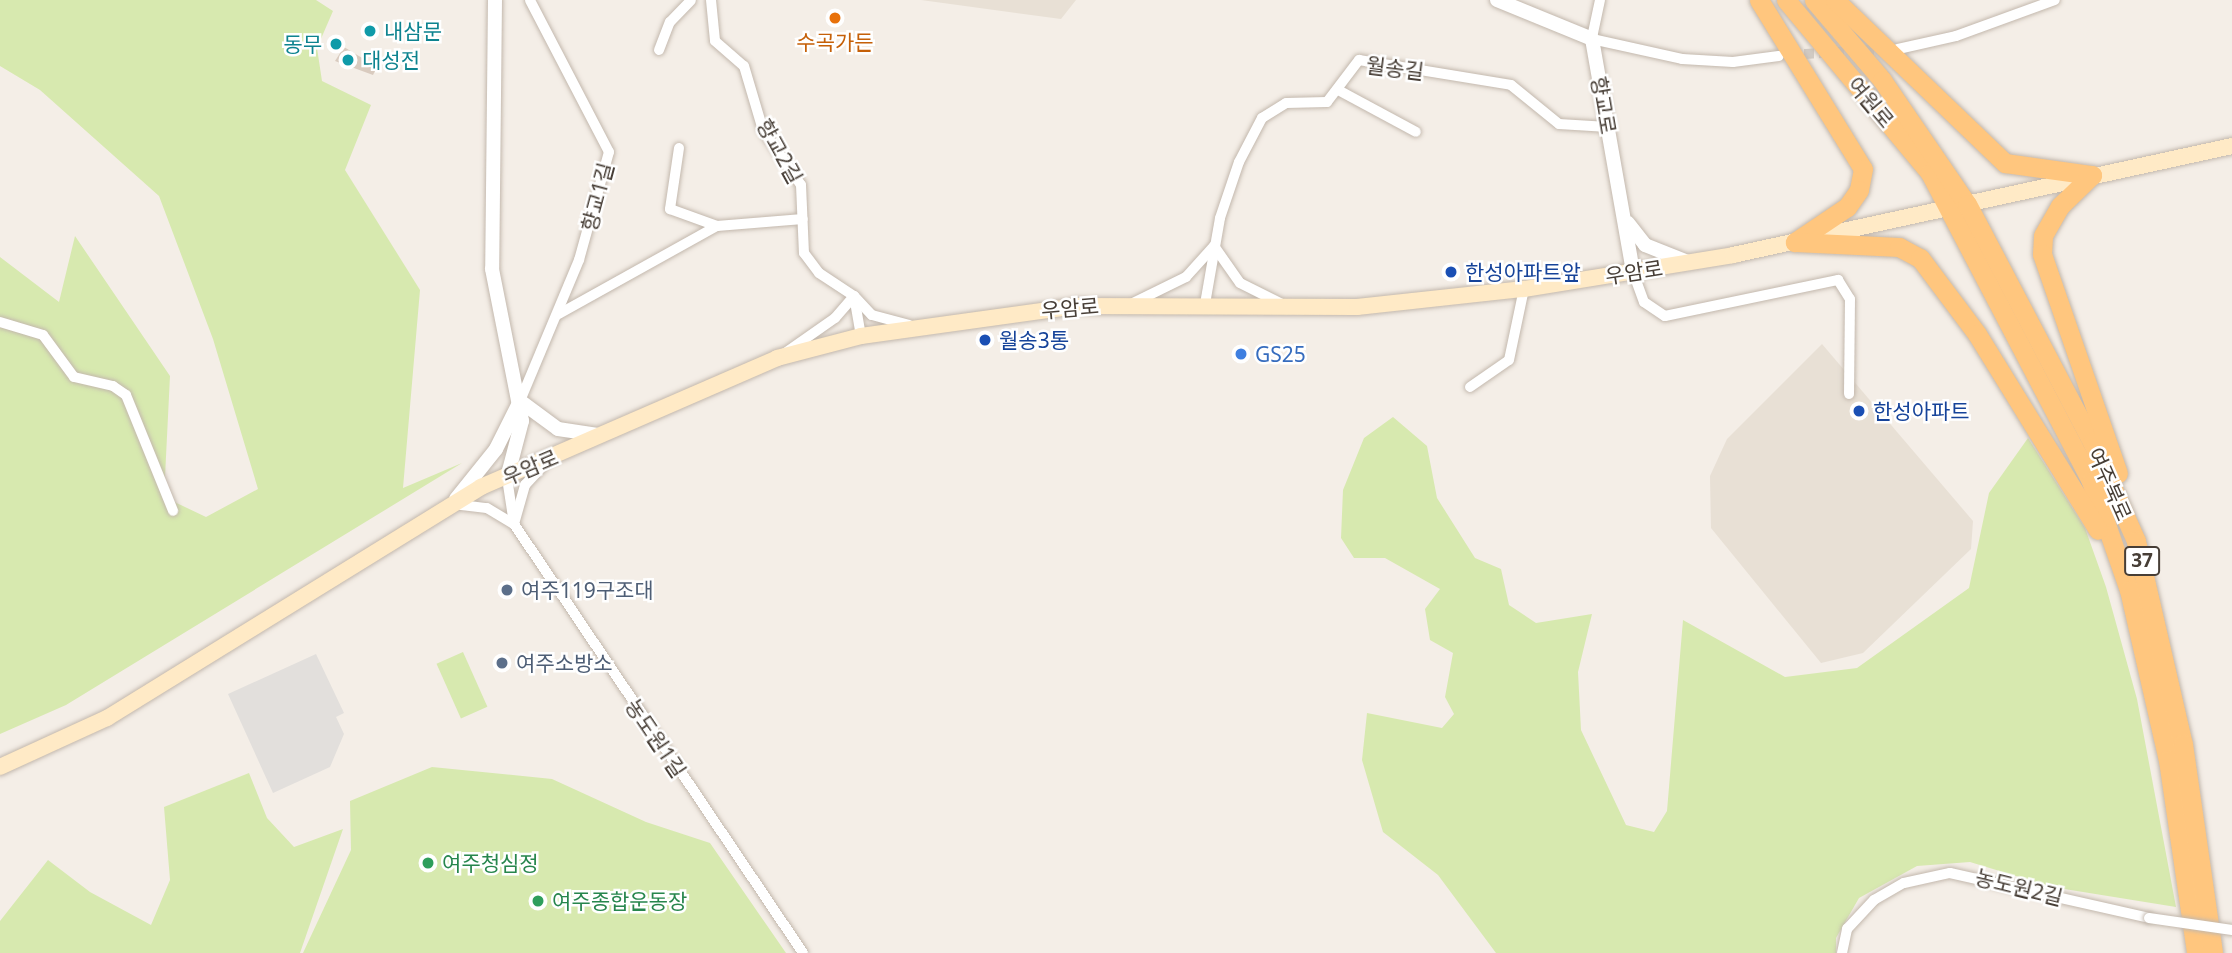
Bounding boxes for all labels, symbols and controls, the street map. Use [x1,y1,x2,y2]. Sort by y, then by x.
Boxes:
marker: 수곡가든 [827,10,843,26]
place label: 내삼문 [384,18,442,44]
marker: 내삼문 [362,23,378,39]
place label: 수곡가든 [796,29,874,55]
place label: 동무 [283,31,322,57]
marker: 동무 [328,36,344,52]
place label: 대성전 [362,47,420,73]
marker: 대성전 [340,52,356,68]
street label: 월송길 [1365,52,1425,84]
street label: 여원로 [1843,72,1899,132]
street label: 향교로 [1587,74,1621,136]
street label: 향교2길 [752,114,808,188]
street label: 향교1길 [576,160,618,234]
street label: 우암로 [1603,255,1665,289]
place label: 한성아파트앞 [1465,259,1581,285]
marker: 한성아파트앞 [1443,264,1459,280]
street label: 우암로 [1040,293,1100,323]
place label: 월송3통 [999,327,1069,353]
marker: 월송3통 [977,332,993,348]
place label: GS25 [1255,341,1306,367]
marker: GS25 [1233,346,1249,362]
place label: 한성아파트 [1873,398,1970,424]
marker: 한성아파트 [1851,403,1867,419]
street label: 우암로 [498,444,562,490]
street label: 여주북로 [2083,444,2137,524]
road number: 37 [2123,546,2161,576]
place label: 여주119구조대 [521,577,654,603]
marker: 여주119구조대 [499,582,515,598]
place label: 여주소방소 [516,650,613,676]
marker: 여주소방소 [494,655,510,671]
street label: 농도원1길 [621,694,691,782]
place label: 여주청심정 [442,850,539,876]
marker: 여주청심정 [420,855,436,871]
street label: 농도원2길 [1973,864,2065,910]
place label: 여주종합운동장 [552,888,687,914]
marker: 여주종합운동장 [530,893,546,909]

